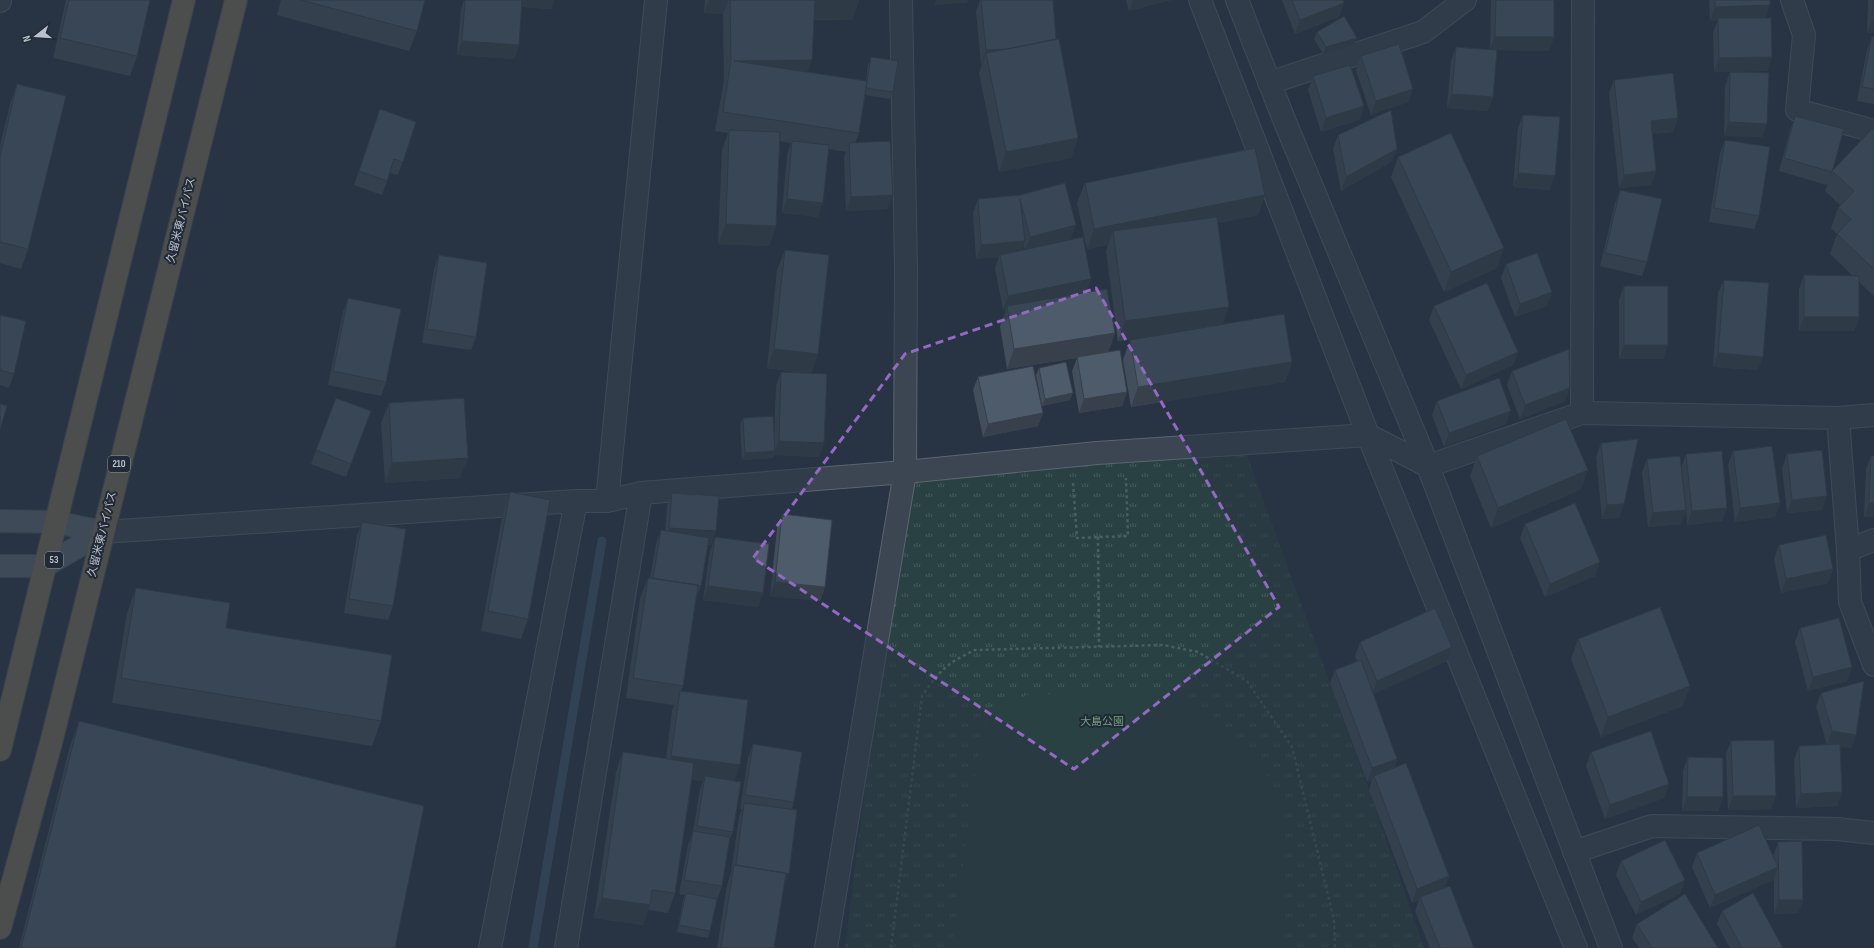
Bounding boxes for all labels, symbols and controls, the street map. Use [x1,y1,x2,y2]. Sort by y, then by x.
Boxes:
north arrow [16,16,56,56]
text: N [20,34,34,43]
street label: 久留米東バイパス [164,176,198,264]
road number: 210 [108,456,130,472]
street label: 久留米東バイパス [85,490,119,578]
road number: 53 [45,552,63,568]
park label: 大島公園 [1080,715,1124,728]

